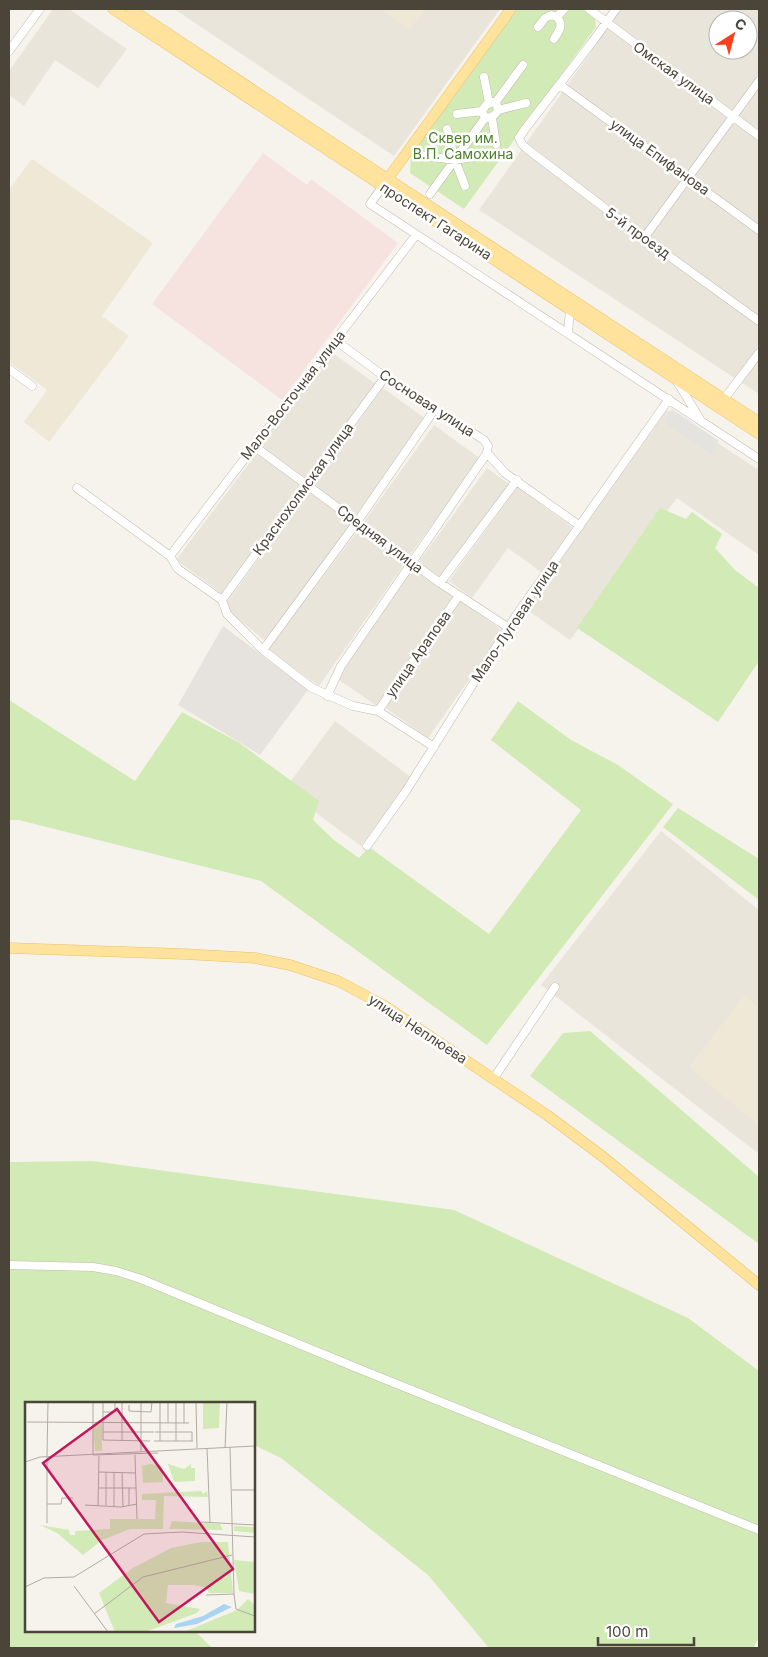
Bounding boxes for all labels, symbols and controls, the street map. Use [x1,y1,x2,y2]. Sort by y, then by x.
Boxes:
north arrow [708,10,758,60]
text: С [732,14,750,34]
street label: Омская улица [630,37,718,108]
street label: улица Епифанова [607,115,713,198]
park label: Сквер им. В.П. Самохина [413,129,513,162]
street label: проспект Гагарина [377,178,495,263]
street label: 5-й проезд [602,203,674,262]
street label: Мало-Восточная улица [237,327,348,463]
street label: Сосновая улица [376,365,478,440]
street label: Краснохолмская улица [249,419,356,558]
street label: Средняя улица [334,501,427,576]
street label: Мало-Луговая улица [467,557,562,685]
street label: улица Арапова [381,607,454,701]
street label: улица Неплюева [366,990,471,1067]
inset map [25,1402,255,1632]
scale bar [598,1614,694,1646]
text: 100 m [606,1622,648,1641]

